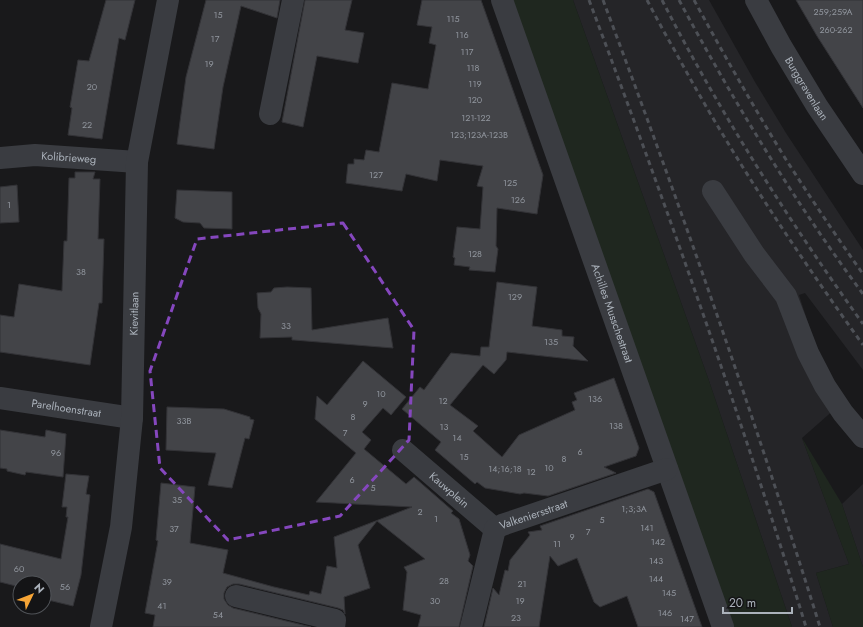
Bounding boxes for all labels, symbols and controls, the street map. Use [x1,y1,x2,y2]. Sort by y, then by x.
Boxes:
house number: 259;259A [813,5,853,18]
house number: 15 [213,8,223,21]
house number: 115 [446,12,460,25]
house number: 260-262 [819,23,853,36]
house number: 116 [455,28,469,41]
house number: 17 [211,32,220,45]
house number: 117 [461,45,474,58]
street label: Burggravenlaan [781,54,832,124]
house number: 19 [204,57,214,70]
house number: 118 [466,61,480,74]
house number: 119 [468,77,482,90]
house number: 20 [87,80,98,93]
house number: 120 [468,93,483,106]
house number: 121-122 [461,111,491,124]
house number: 22 [82,118,92,131]
house number: 123;123A-123B [450,128,508,141]
street label: Kolibrieweg [41,147,97,167]
house number: 127 [369,168,383,181]
house number: 125 [503,176,517,189]
house number: 126 [511,193,525,206]
house number: 1 [7,198,11,211]
house number: 128 [468,247,482,260]
street label: Achilles Musschestraat [588,261,637,365]
house number: 38 [76,265,86,278]
house number: 129 [508,290,522,303]
street label: Kievitlaan [126,291,142,336]
house number: 33 [281,319,291,332]
house number: 135 [544,335,558,348]
house number: 10 [376,387,386,400]
house number: 136 [588,392,602,405]
house number: 12 [438,394,448,407]
street label: Parelhoenstraat [30,395,102,421]
house number: 9 [362,397,368,410]
house number: 8 [351,410,356,423]
house number: 33B [177,414,191,427]
house number: 138 [609,419,623,432]
house number: 13 [440,420,449,433]
house number: 7 [343,426,348,439]
house number: 14 [452,431,462,444]
house number: 6 [577,445,583,458]
house number: 96 [51,446,61,459]
house number: 15 [459,450,469,463]
house number: 8 [562,452,567,465]
house number: 10 [544,461,554,474]
house number: 14;16;18 [488,462,522,475]
house number: 12 [526,465,536,478]
street label: Kauwplein [426,468,473,511]
house number: 6 [349,473,355,486]
house number: 5 [370,481,376,494]
house number: 35 [172,493,182,506]
street label: Valkeniersstraat [497,495,570,533]
house number: 1;3;3A [621,502,647,515]
house number: 2 [417,505,423,518]
house number: 1 [434,512,438,525]
house number: 5 [599,513,605,526]
house number: 141 [640,521,654,534]
house number: 37 [169,522,179,535]
house number: 7 [586,525,591,538]
house number: 9 [569,530,575,543]
house number: 142 [651,535,665,548]
house number: 11 [553,537,561,550]
house number: 143 [649,554,663,567]
house number: 60 [14,562,25,575]
house number: 144 [649,572,663,585]
house number: 28 [439,574,449,587]
north arrow [12,575,52,615]
house number: 39 [162,575,172,588]
house number: 21 [517,577,527,590]
text: N [30,580,48,597]
house number: 56 [60,580,70,593]
house number: 145 [662,586,676,599]
scale bar [723,589,792,615]
house number: 30 [430,594,441,607]
house number: 19 [515,594,525,607]
text: 20 m [729,594,756,612]
house number: 41 [157,599,167,612]
house number: 146 [658,606,672,619]
house number: 54 [213,608,223,621]
house number: 23 [511,611,521,624]
house number: 147 [680,612,694,625]

